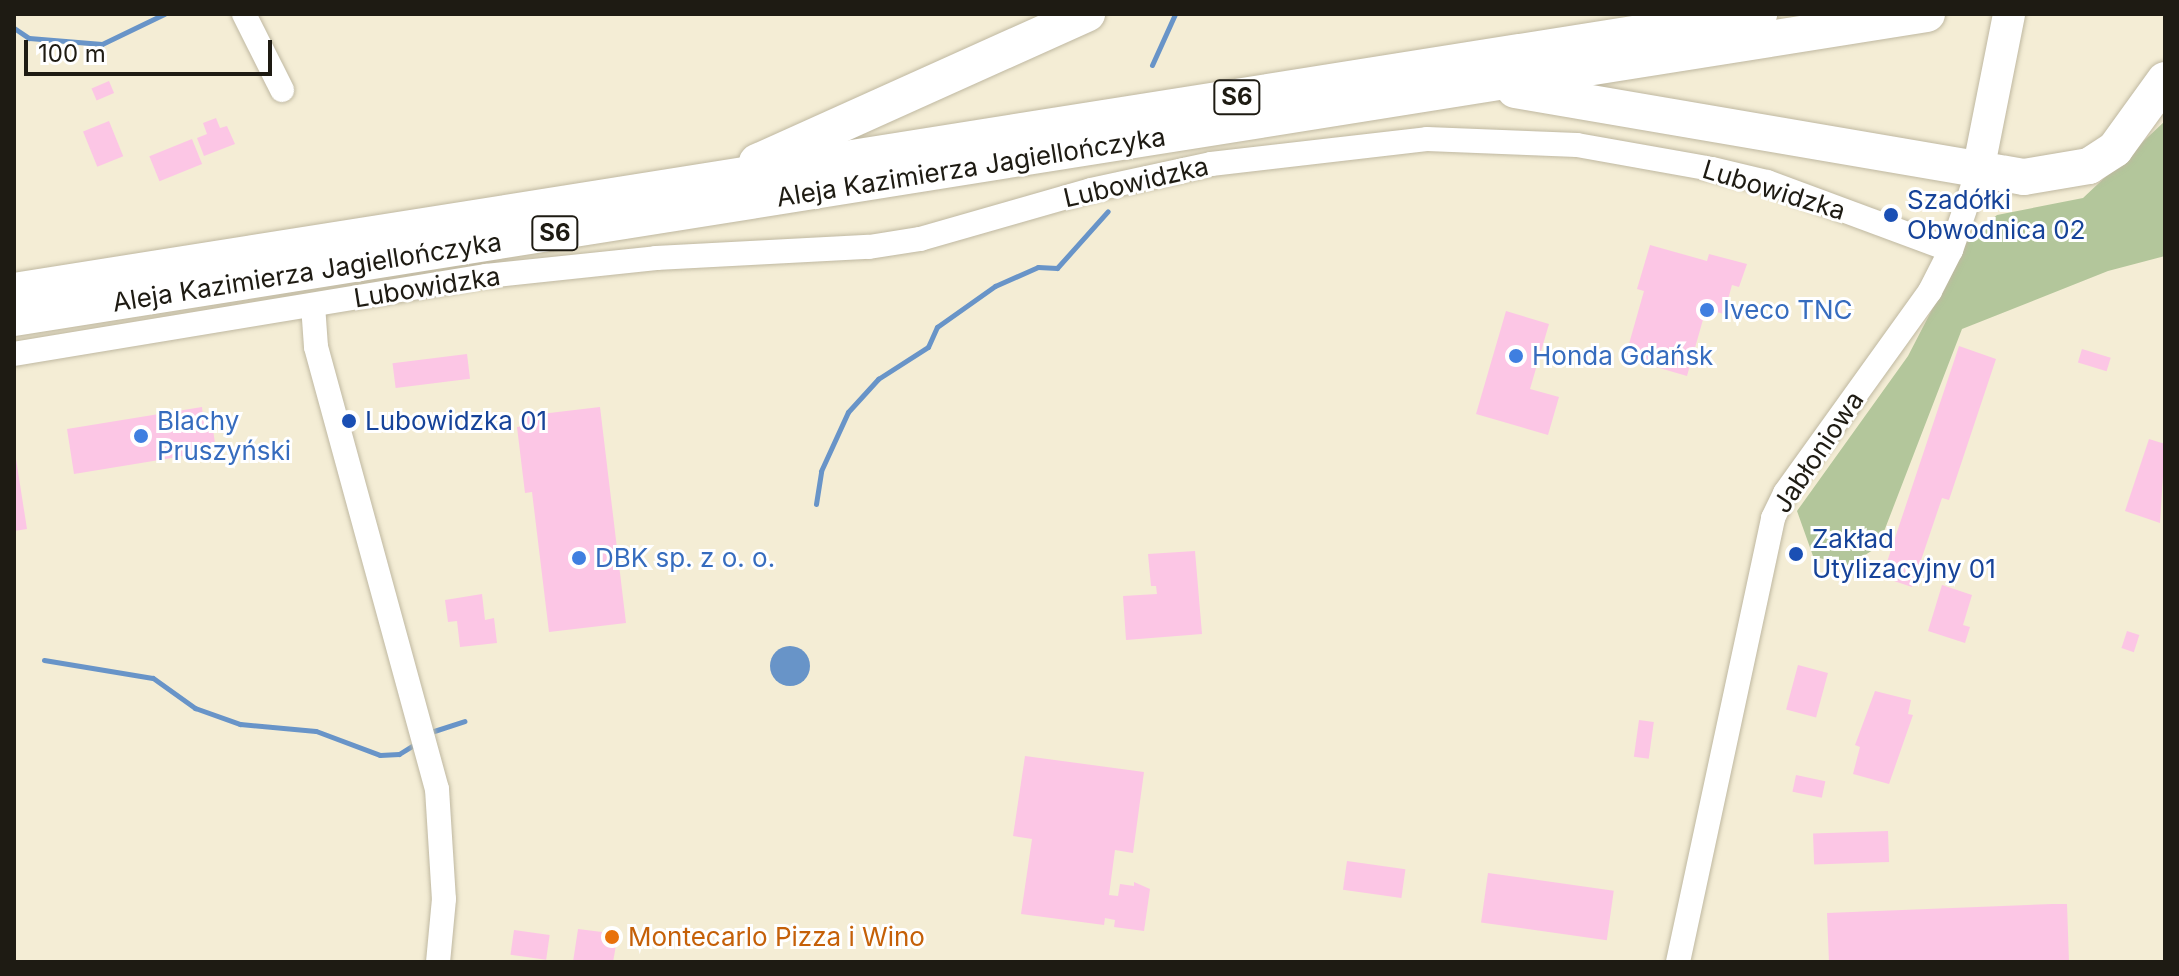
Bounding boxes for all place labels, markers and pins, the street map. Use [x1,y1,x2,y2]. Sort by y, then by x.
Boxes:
place label: Szadółki Obwodnica 02 [1907,184,2086,246]
marker: Szadółki Obwodnica 02 [1882,206,1900,224]
place label: Iveco TNC [1723,294,1852,326]
marker: Iveco TNC [1698,301,1716,319]
place label: Honda Gdańsk [1532,340,1713,372]
marker: Honda Gdańsk [1507,347,1525,365]
place label: Blachy Pruszyński [157,405,291,466]
place label: Lubowidzka 01 [365,405,547,437]
marker: Lubowidzka 01 [340,412,358,430]
marker: Blachy Pruszyński [132,427,150,445]
place label: Zakład Utylizacyjny 01 [1812,523,1996,584]
place label: DBK sp. z o. o. [595,542,775,574]
marker: Zakład Utylizacyjny 01 [1787,545,1805,563]
marker: DBK sp. z o. o. [570,549,588,567]
place label: Montecarlo Pizza i Wino [628,921,925,953]
marker: Montecarlo Pizza i Wino [603,928,621,946]

